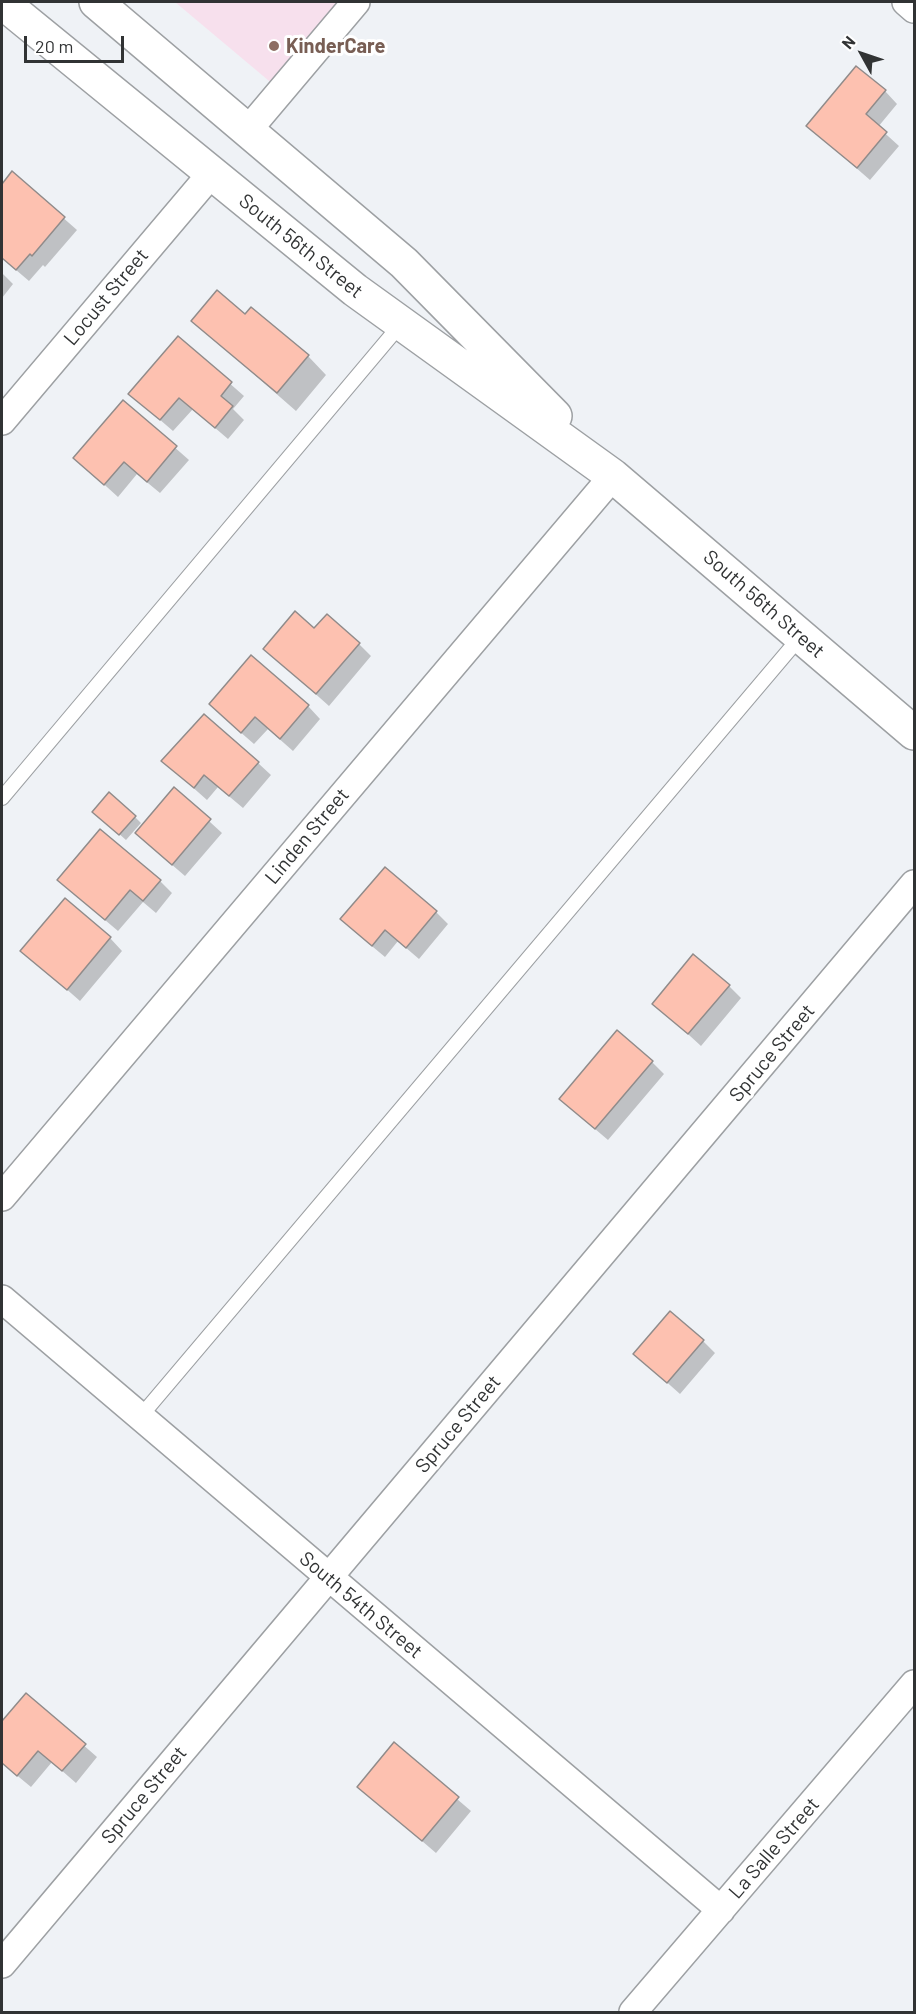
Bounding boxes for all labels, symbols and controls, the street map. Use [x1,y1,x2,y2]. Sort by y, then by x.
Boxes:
scale bar [27,24,128,62]
north arrow [832,24,892,84]
text: N [837,32,859,52]
place label: KinderCare [286,34,385,58]
text: 20 m [35,35,73,57]
marker: KinderCare [267,39,281,53]
street label: South 56th Street [234,189,368,303]
street label: Locust Street [59,244,153,350]
street label: South 56th Street [699,545,829,663]
street label: Linden Street [260,783,354,889]
street label: Spruce Street [724,999,820,1107]
street label: Spruce Street [410,1370,506,1478]
street label: South 54th Street [295,1547,427,1663]
street label: Spruce Street [96,1741,192,1849]
street label: La Salle Street [724,1793,824,1903]

